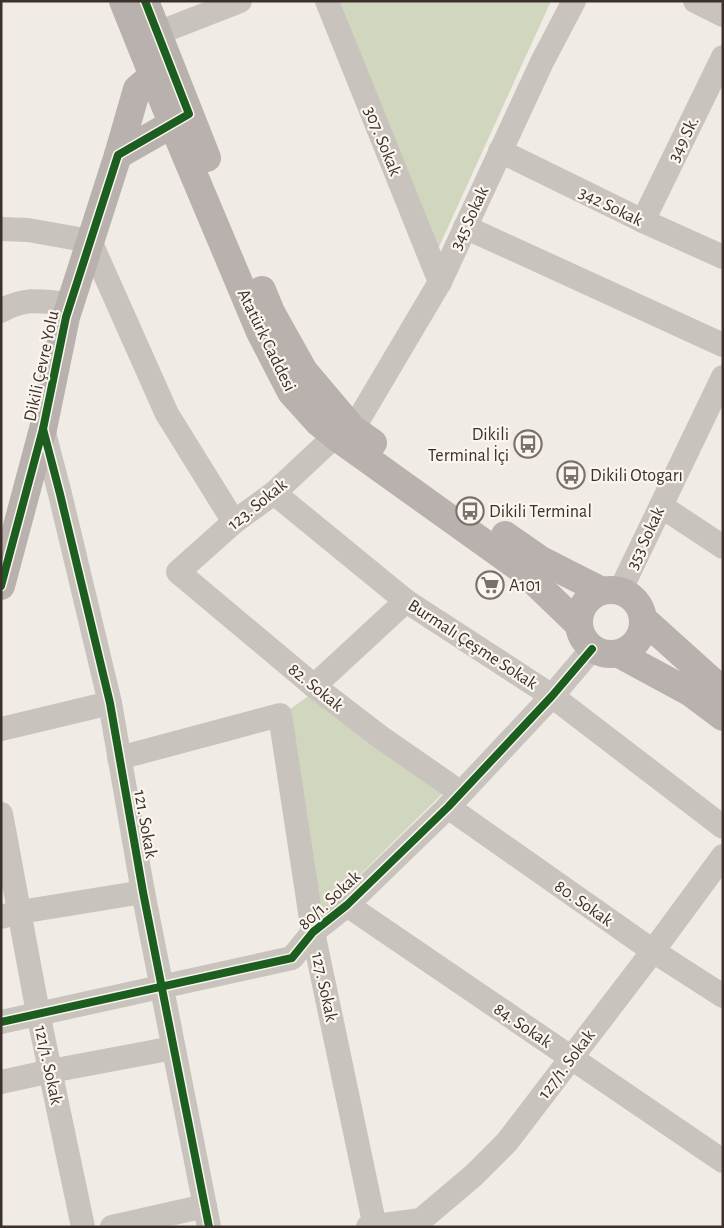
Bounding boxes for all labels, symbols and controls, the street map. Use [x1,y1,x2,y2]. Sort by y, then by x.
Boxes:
street label: 307. Sokak [360,104,404,179]
street label: 349 Sk. [665,114,703,165]
street label: 345 Sokak [447,183,493,253]
street label: 342 Sokak [576,184,646,230]
street label: Atatürk Caddesi [234,286,299,394]
street label: Dikili Çevre Yolu [21,309,63,423]
place label: Dikili Terminal İçi [428,426,509,465]
bus stop icon: Dikili Terminal İçi [513,429,543,459]
bus stop icon: Dikili Otogarı [556,460,586,490]
place label: Dikili Otogarı [590,467,683,485]
street label: 123. Sokak [225,475,291,534]
bus stop icon: Dikili Terminal [455,496,485,526]
place label: Dikili Terminal [489,503,592,521]
street label: 353 Sokak [624,504,668,572]
supermarket icon: A101 [475,570,505,600]
place label: A101 [509,577,541,595]
street label: Burmalı Çeşme Sokak [405,596,541,694]
street label: 82. Sokak [284,660,347,716]
street label: 121. Sokak [130,789,160,860]
street label: 80/1. Sokak [295,867,365,934]
street label: 80. Sokak [551,877,616,931]
street label: 127. Sokak [308,951,340,1024]
street label: 84. Sokak [490,1000,555,1052]
street label: 121/1. Sokak [31,1024,65,1107]
street label: 127/1. Sokak [535,1026,599,1103]

